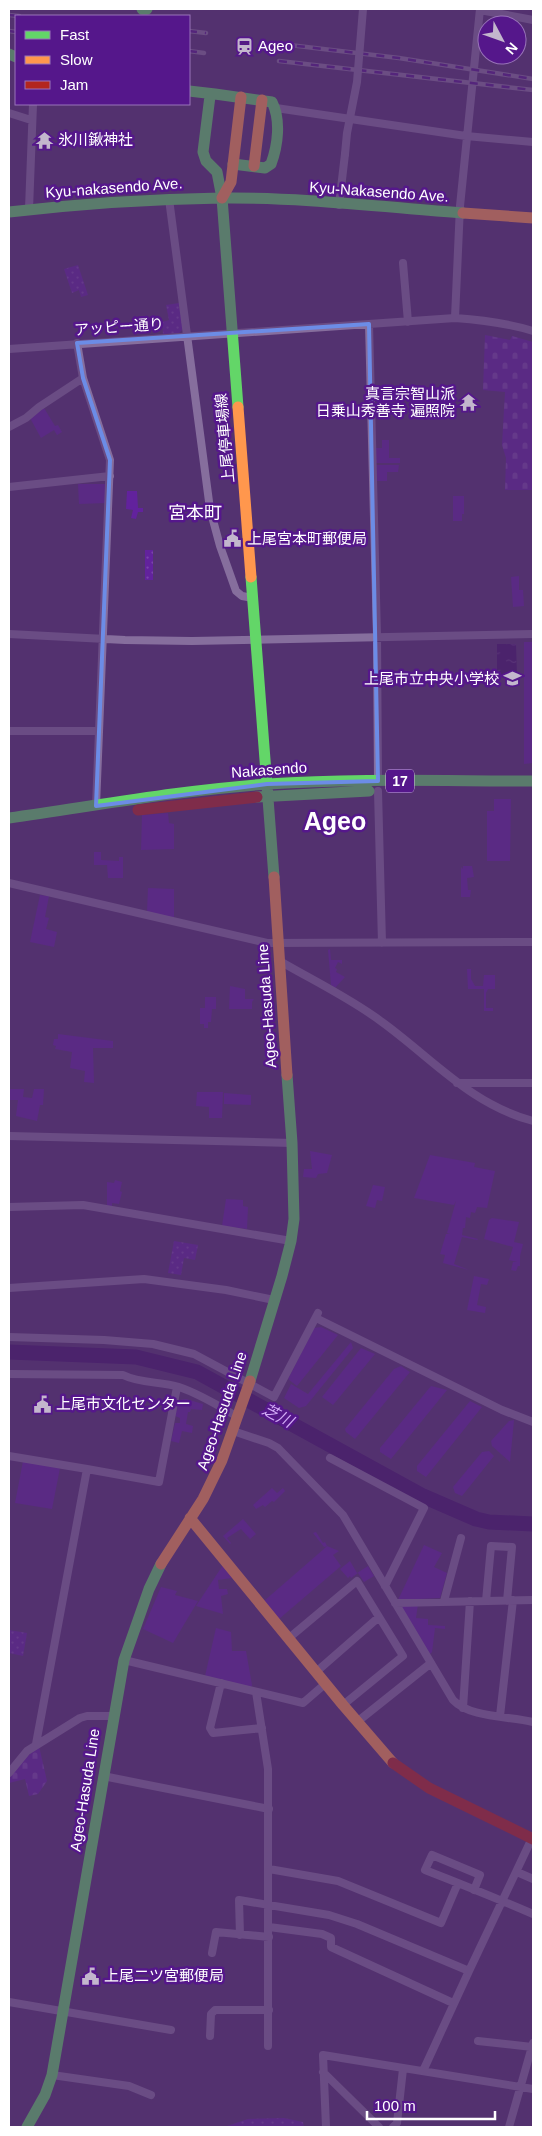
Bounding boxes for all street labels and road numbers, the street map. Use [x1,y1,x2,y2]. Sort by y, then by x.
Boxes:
street label: Kyu-nakasendo Ave. [45,174,183,201]
street label: Kyu-Nakasendo Ave. [309,178,449,205]
street label: アッピー通り [73,315,164,338]
street label: 上尾停車場線 [212,392,237,484]
street label: Nakasendo [231,758,307,781]
road number: 17 [386,769,414,792]
street label: Ageo-Hasuda Line [254,943,279,1069]
street label: Ageo-Hasuda Line [193,1349,250,1472]
street label: Ageo-Hasuda Line [66,1727,103,1853]

